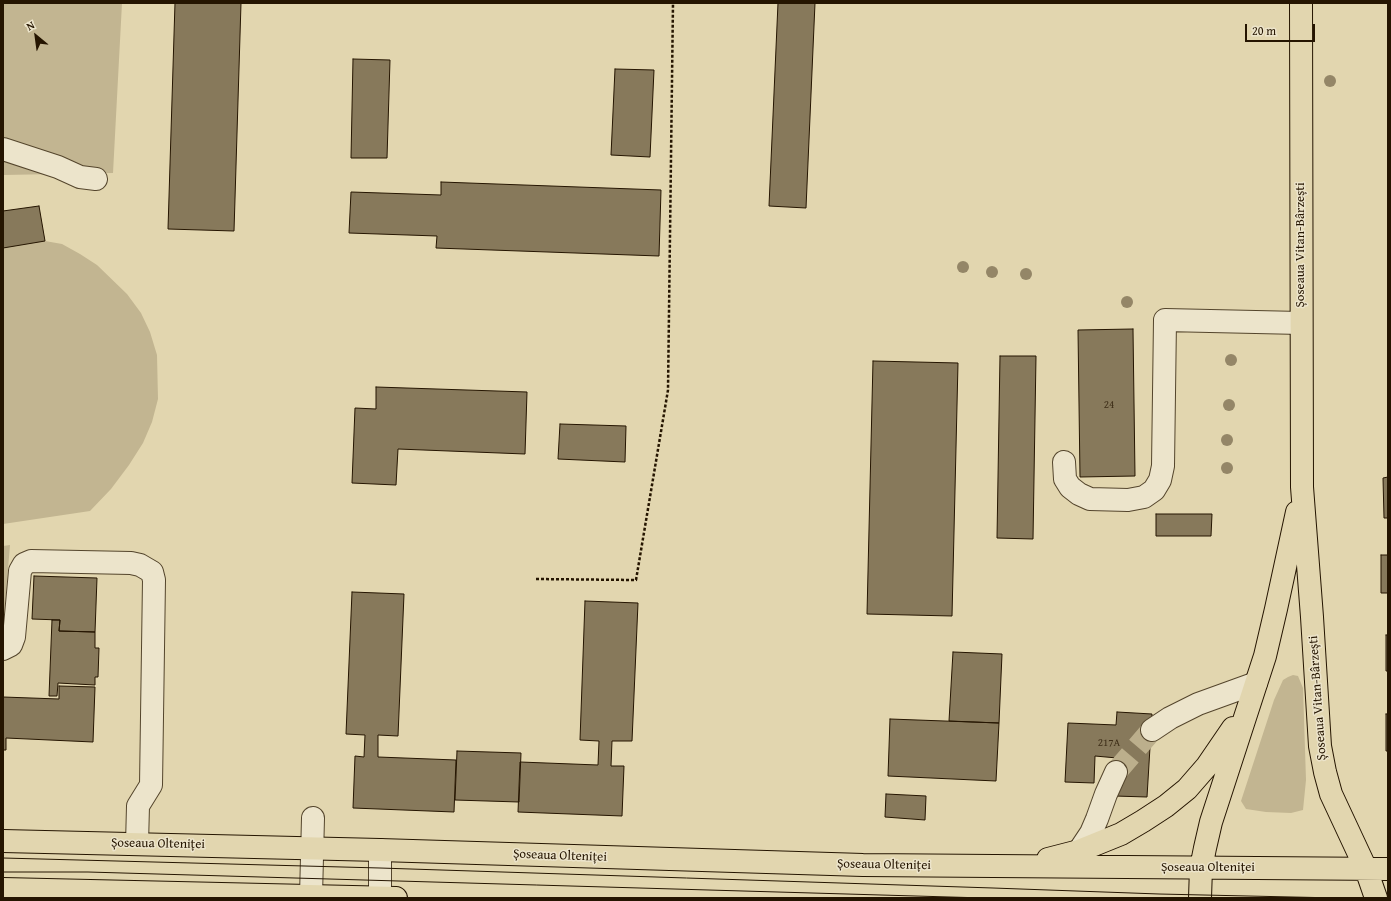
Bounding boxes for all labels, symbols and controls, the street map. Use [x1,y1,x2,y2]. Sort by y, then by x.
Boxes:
north arrow [16,16,56,56]
scale bar [1247,16,1317,42]
text: N [23,17,37,34]
text: 20 m [1252,22,1276,39]
street label: Șoseaua Vitan-Bârzești [1293,182,1309,308]
house number: 24 [1104,398,1114,412]
street label: Șoseaua Vitan-Bârzești [1306,635,1330,761]
house number: 217A [1098,736,1120,750]
street label: Șoseaua Olteniței [111,835,205,853]
street label: Șoseaua Olteniței [513,847,607,865]
street label: Șoseaua Olteniței [837,856,931,874]
street label: Șoseaua Olteniței [1161,860,1255,876]

